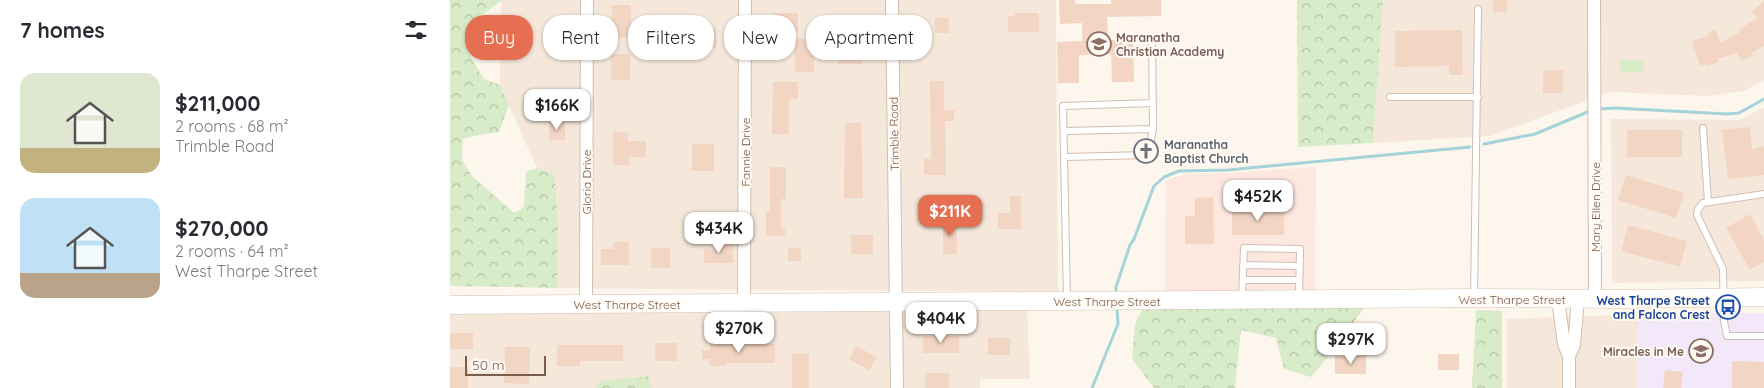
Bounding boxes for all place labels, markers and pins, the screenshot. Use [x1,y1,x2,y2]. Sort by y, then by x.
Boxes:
place label: Maranatha Christian Academy [1116,30,1224,59]
school or university icon: Maranatha Christian Academy [1086,31,1112,57]
pin: $166K [522,88,592,131]
place label: Maranatha Baptist Church [1164,137,1249,166]
church icon: Maranatha Baptist Church [1133,138,1159,164]
pin: $452K [1223,180,1293,222]
pin: $211K [915,194,985,237]
pin: $434K [684,212,754,254]
place label: West Tharpe Street and Falcon Crest [1596,293,1710,322]
bus stop icon: West Tharpe Street and Falcon Crest [1715,294,1741,320]
pin: $404K [906,302,976,344]
pin: $270K [704,312,774,354]
pin: $297K [1316,322,1386,365]
school or university icon: Miracles in Me [1688,338,1714,364]
place label: Miracles in Me [1603,344,1684,359]

